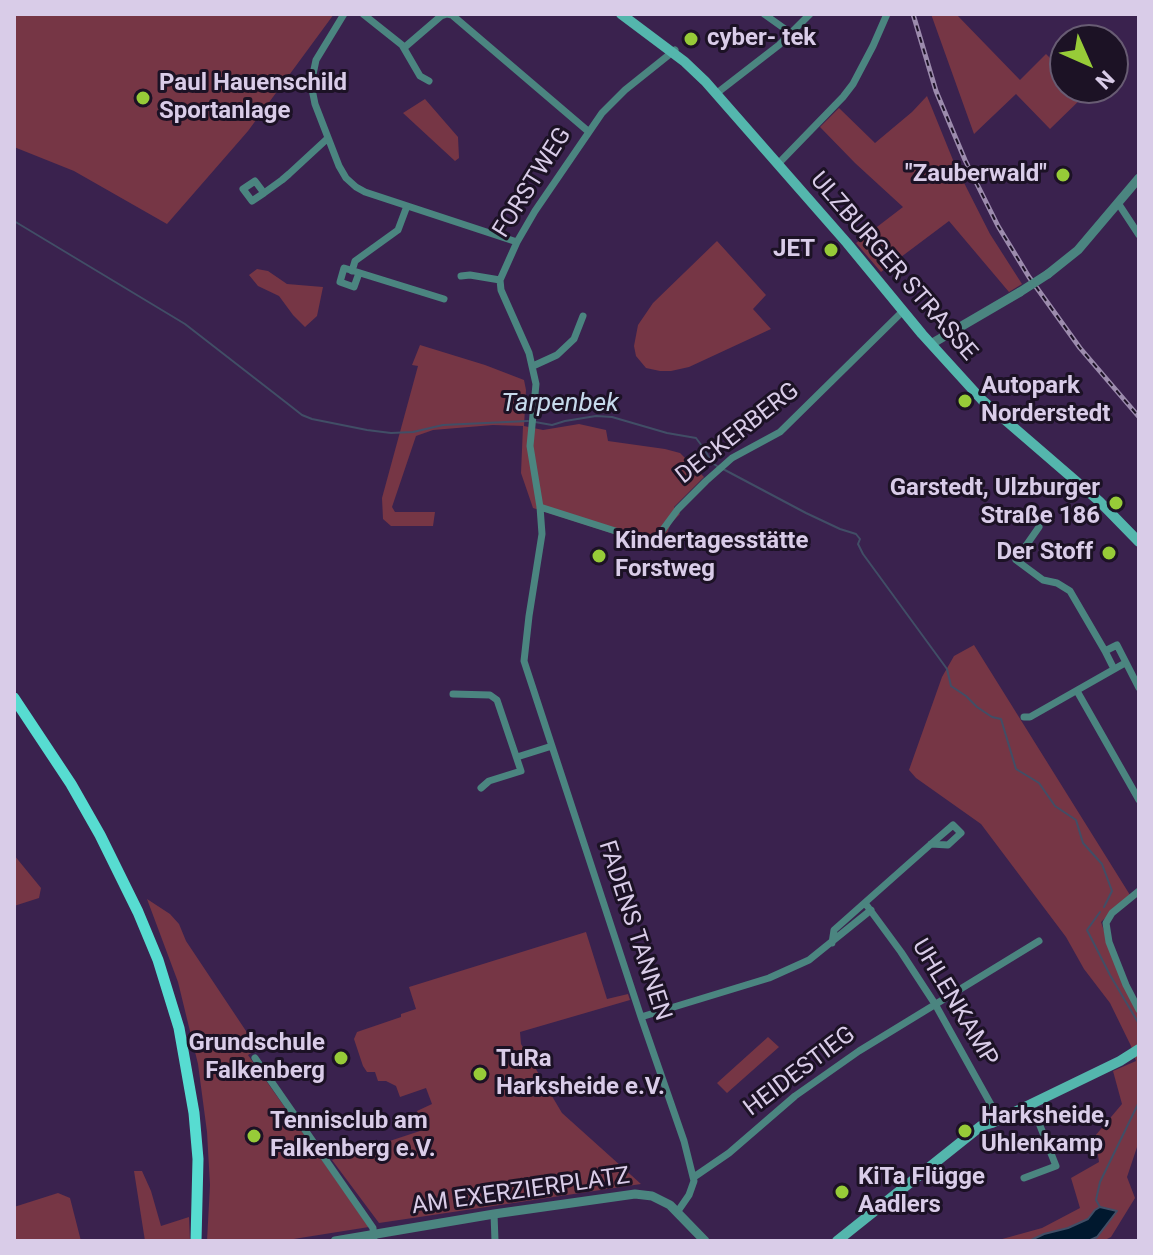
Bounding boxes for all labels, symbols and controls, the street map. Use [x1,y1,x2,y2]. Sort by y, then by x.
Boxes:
north arrow [1049,24,1129,104]
place label: cyber- tek [707,25,816,53]
marker: cyber- tek [682,30,700,48]
text: N [1091,66,1119,94]
place label: Paul Hauenschild Sportanlage [159,70,347,126]
marker: Paul Hauenschild Sportanlage [134,89,152,107]
street label: FORSTWEG [488,123,578,243]
place label: "Zauberwald" [905,161,1047,189]
marker: "Zauberwald" [1054,166,1072,184]
street label: ULZBURGER STRASSE [803,167,983,367]
place label: JET [773,236,815,264]
marker: JET [822,241,840,259]
place label: Autopark Norderstedt [981,373,1110,429]
street label: DECKERBERG [671,377,805,491]
water label: Tarpenbek [501,388,619,420]
marker: Autopark Norderstedt [956,392,974,410]
place label: Garstedt, Ulzburger Straße 186 [890,475,1100,531]
marker: Garstedt, Ulzburger Straße 186 [1107,494,1125,512]
place label: Kindertagesstätte Forstweg [615,528,808,584]
place label: Der Stoff [996,539,1093,567]
marker: Der Stoff [1100,544,1118,562]
marker: Kindertagesstätte Forstweg [590,547,608,565]
street label: FADENS TANNEN [591,837,677,1025]
street label: UHLENKAMP [905,934,1003,1072]
street label: HEIDESTIEG [739,1021,861,1123]
place label: Grundschule Falkenberg [188,1030,325,1086]
place label: TuRa Harksheide e.V. [496,1046,665,1102]
marker: Grundschule Falkenberg [332,1049,350,1067]
marker: TuRa Harksheide e.V. [471,1065,489,1083]
place label: Harksheide, Uhlenkamp [981,1103,1110,1159]
place label: Tennisclub am Falkenberg e.V. [270,1108,436,1164]
marker: Harksheide, Uhlenkamp [956,1122,974,1140]
marker: Tennisclub am Falkenberg e.V. [245,1127,263,1145]
street label: AM EXERZIERPLATZ [410,1162,632,1222]
place label: KiTa Flügge Aadlers [858,1164,985,1220]
marker: KiTa Flügge Aadlers [833,1183,851,1201]

